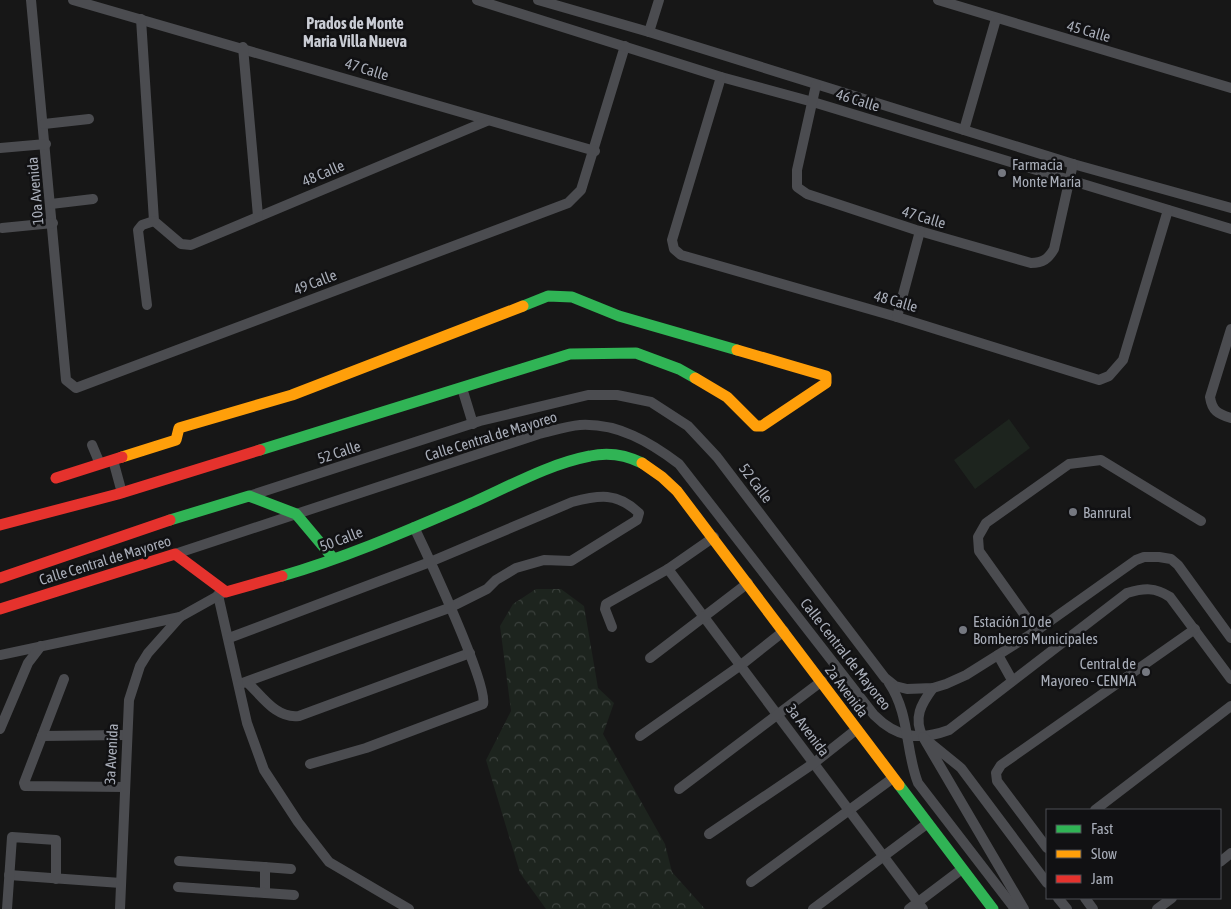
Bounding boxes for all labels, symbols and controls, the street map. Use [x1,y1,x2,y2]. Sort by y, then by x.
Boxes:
district label: Prados de Monte Maria Villa Nueva [303,14,407,50]
street label: 45 Calle [1065,17,1113,45]
street label: 47 Calle [343,54,391,84]
street label: 46 Calle [834,85,882,115]
street label: 10a Avenida [24,156,46,226]
street label: 48 Calle [299,156,347,190]
place label: Farmacia Monte María [1012,156,1081,190]
marker: Farmacia Monte María [996,167,1008,179]
street label: 47 Calle [900,202,948,232]
street label: 49 Calle [291,266,339,298]
street label: 48 Calle [872,287,920,315]
street label: Calle Central de Mayoreo [423,408,559,464]
street label: 52 Calle [315,437,363,467]
street label: 52 Calle [736,460,776,506]
place label: Banrural [1083,504,1131,521]
marker: Banrural [1067,506,1079,518]
street label: 50 Calle [317,523,365,555]
street label: Calle Central de Mayoreo [37,532,173,588]
street label: Calle Central de Mayoreo [797,595,895,713]
place label: Estación 10 de Bomberos Municipales [973,613,1098,647]
marker: Estación 10 de Bomberos Municipales [957,624,969,636]
place label: Central de Mayoreo - CENMA [1040,655,1137,689]
street label: 2a Avenida [822,661,872,721]
marker: Central de Mayoreo - CENMA [1140,666,1152,678]
street label: 3a Avenida [783,700,833,760]
street label: 3a Avenida [101,723,121,785]
legend [1046,809,1221,899]
text: Fast [1091,820,1113,837]
text: Slow [1091,845,1117,862]
text: Jam [1091,870,1114,887]

